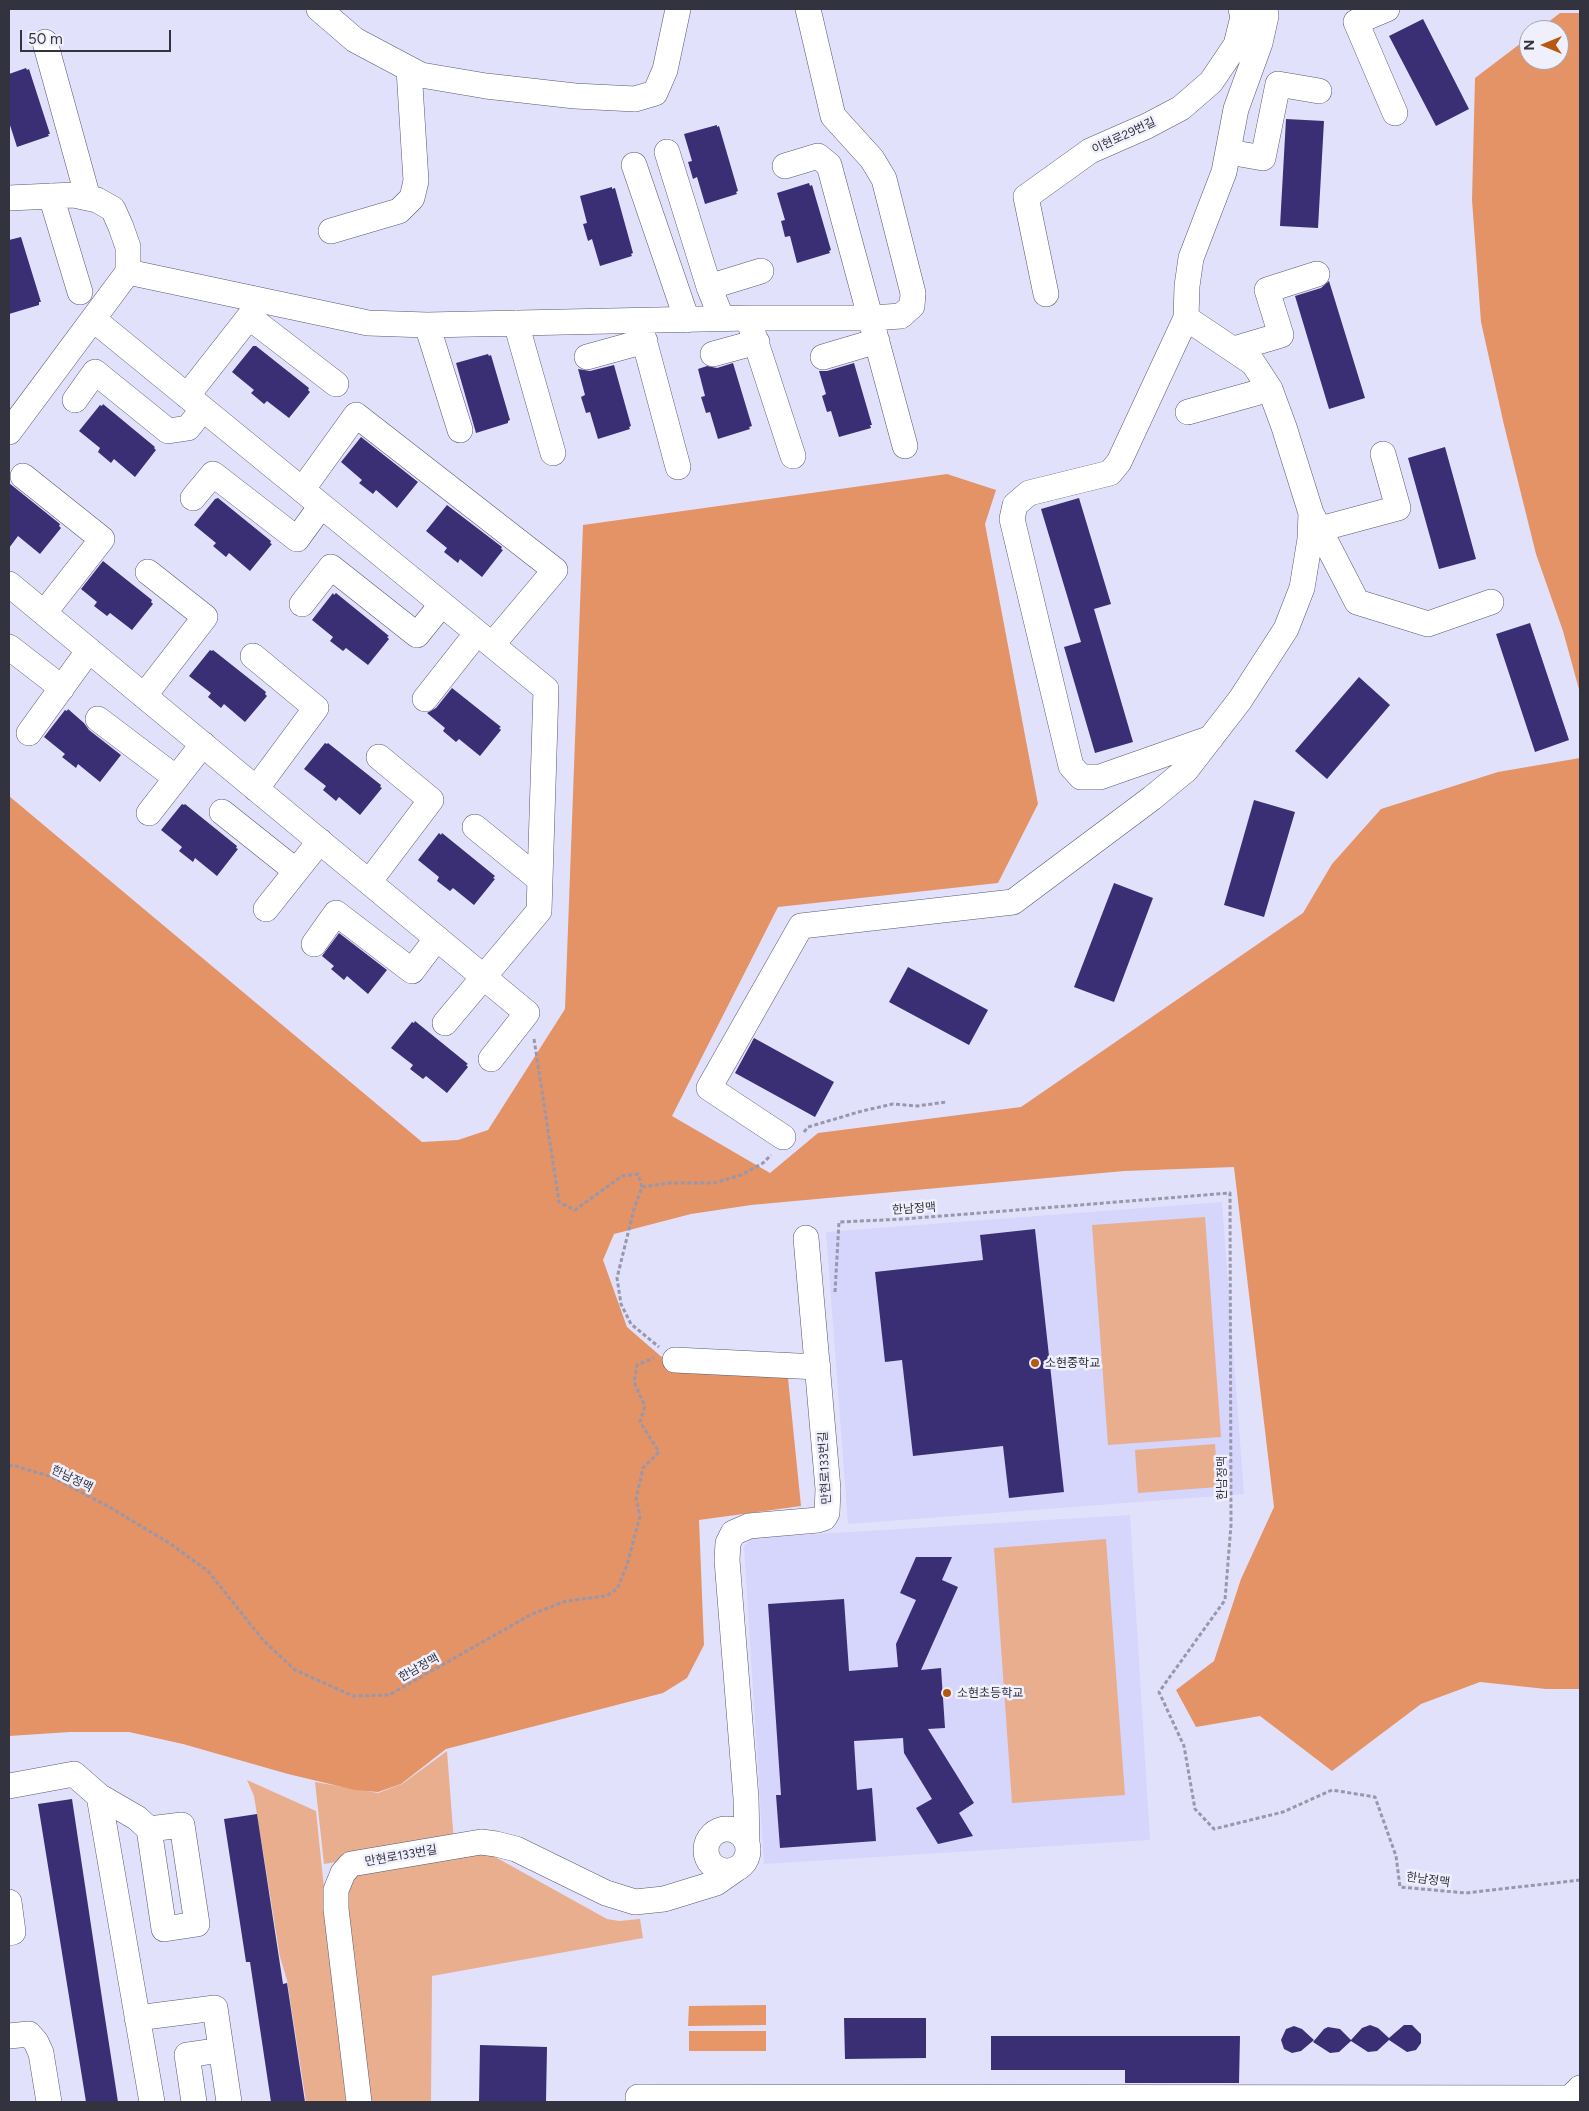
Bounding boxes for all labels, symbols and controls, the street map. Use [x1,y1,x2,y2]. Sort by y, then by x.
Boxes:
scale bar [22,20,174,52]
north arrow [1519,20,1569,70]
text: 50 m [28,30,63,48]
text: N [1521,40,1538,50]
street label: 이현로29번길 [1090,115,1158,157]
street label: 한남정맥 [891,1200,937,1218]
place label: 소현중학교 [1045,1356,1100,1370]
marker: 소현중학교 [1029,1357,1041,1369]
street label: 만현로133번길 [816,1431,834,1505]
street label: 한남정맥 [1215,1456,1229,1500]
street label: 한남정맥 [49,1463,95,1495]
street label: 한남정맥 [396,1651,442,1685]
place label: 소현초등학교 [957,1686,1023,1700]
marker: 소현초등학교 [941,1687,953,1699]
street label: 만현로133번길 [364,1843,438,1869]
street label: 한남정맥 [1405,1870,1451,1890]

